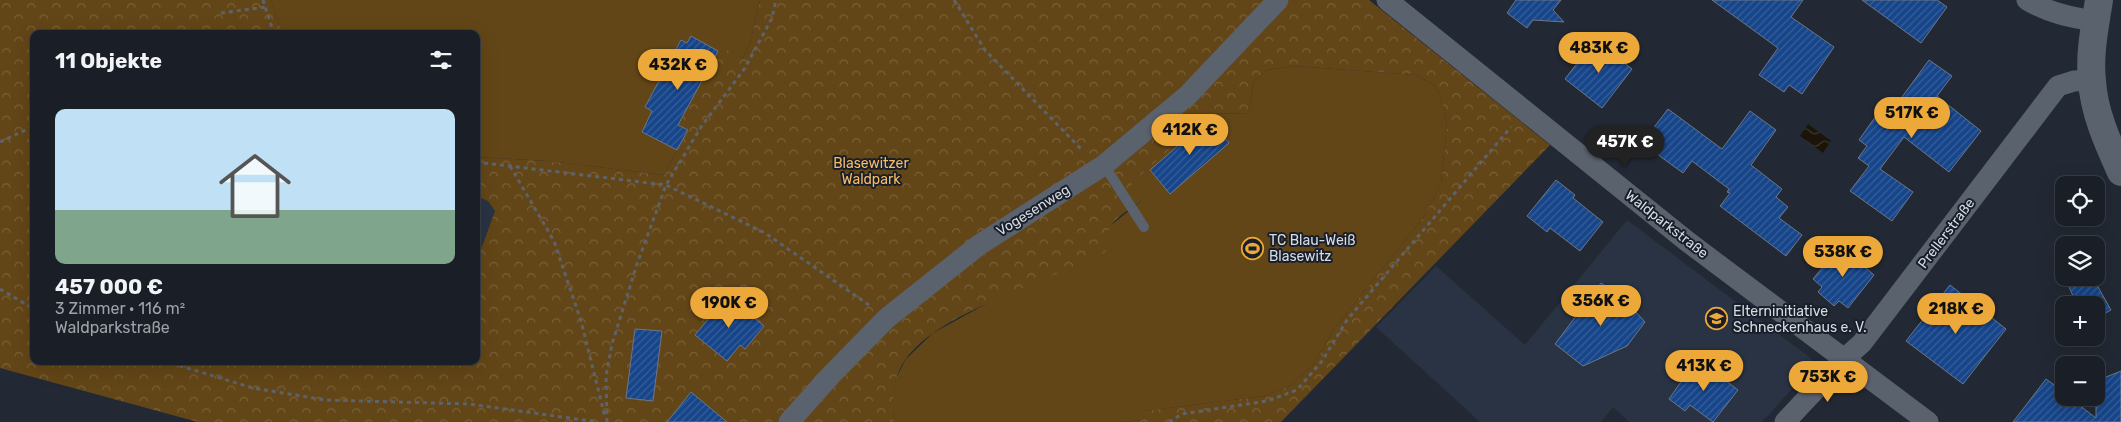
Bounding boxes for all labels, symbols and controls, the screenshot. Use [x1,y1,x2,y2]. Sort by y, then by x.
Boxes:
pin: 483K € [1558,32,1640,74]
text: 483K € [1570,38,1628,57]
icon: filters [427,46,455,74]
text: 11 Objekte [55,48,162,73]
pin: 432K € [637,48,719,91]
text: 432K € [649,55,707,74]
pin: 517K € [1871,96,1953,139]
text: 517K € [1885,103,1939,122]
pin: 412K € [1149,114,1231,156]
text: 412K € [1162,120,1218,139]
pin: 457K € [1584,126,1666,168]
text: 457K € [1597,132,1653,151]
icon: home [210,141,300,231]
park label: Blasewitzer Waldpark [833,155,909,188]
map controls [2055,176,2105,406]
button: locate [2055,176,2105,226]
street label: Vogesenweg [993,181,1073,240]
street label: Waldparkstraße [1622,187,1712,262]
street label: Prellerstraße [1914,195,1978,272]
place label: TC Blau-Weiß Blasewitz [1269,232,1355,265]
sports icon: TC Blau-Weiß Blasewitz [1241,236,1265,260]
pin: 538K € [1802,236,1884,278]
button: layers [2055,236,2105,286]
text: 538K € [1814,242,1872,261]
text: 457 000 € [55,274,163,299]
pin: 356K € [1560,284,1642,327]
pin: 190K € [688,286,770,329]
text: 356K € [1572,291,1630,310]
pin: 218K € [1915,292,1997,335]
text: 190K € [701,293,757,312]
button: + [2055,296,2105,346]
text: 3 Zimmer · 116 m² [55,299,185,318]
text: 218K € [1928,299,1984,318]
place label: Elterninitiative Schneckenhaus e. V. [1733,303,1867,336]
school or university icon: Elterninitiative Schneckenhaus e. V. [1705,307,1729,331]
text: Waldparkstraße [55,318,170,337]
pin: 413K € [1663,350,1745,392]
text: 413K € [1676,356,1732,375]
button: − [2055,356,2105,406]
pin: 753K € [1787,360,1869,403]
text: 753K € [1800,367,1856,386]

